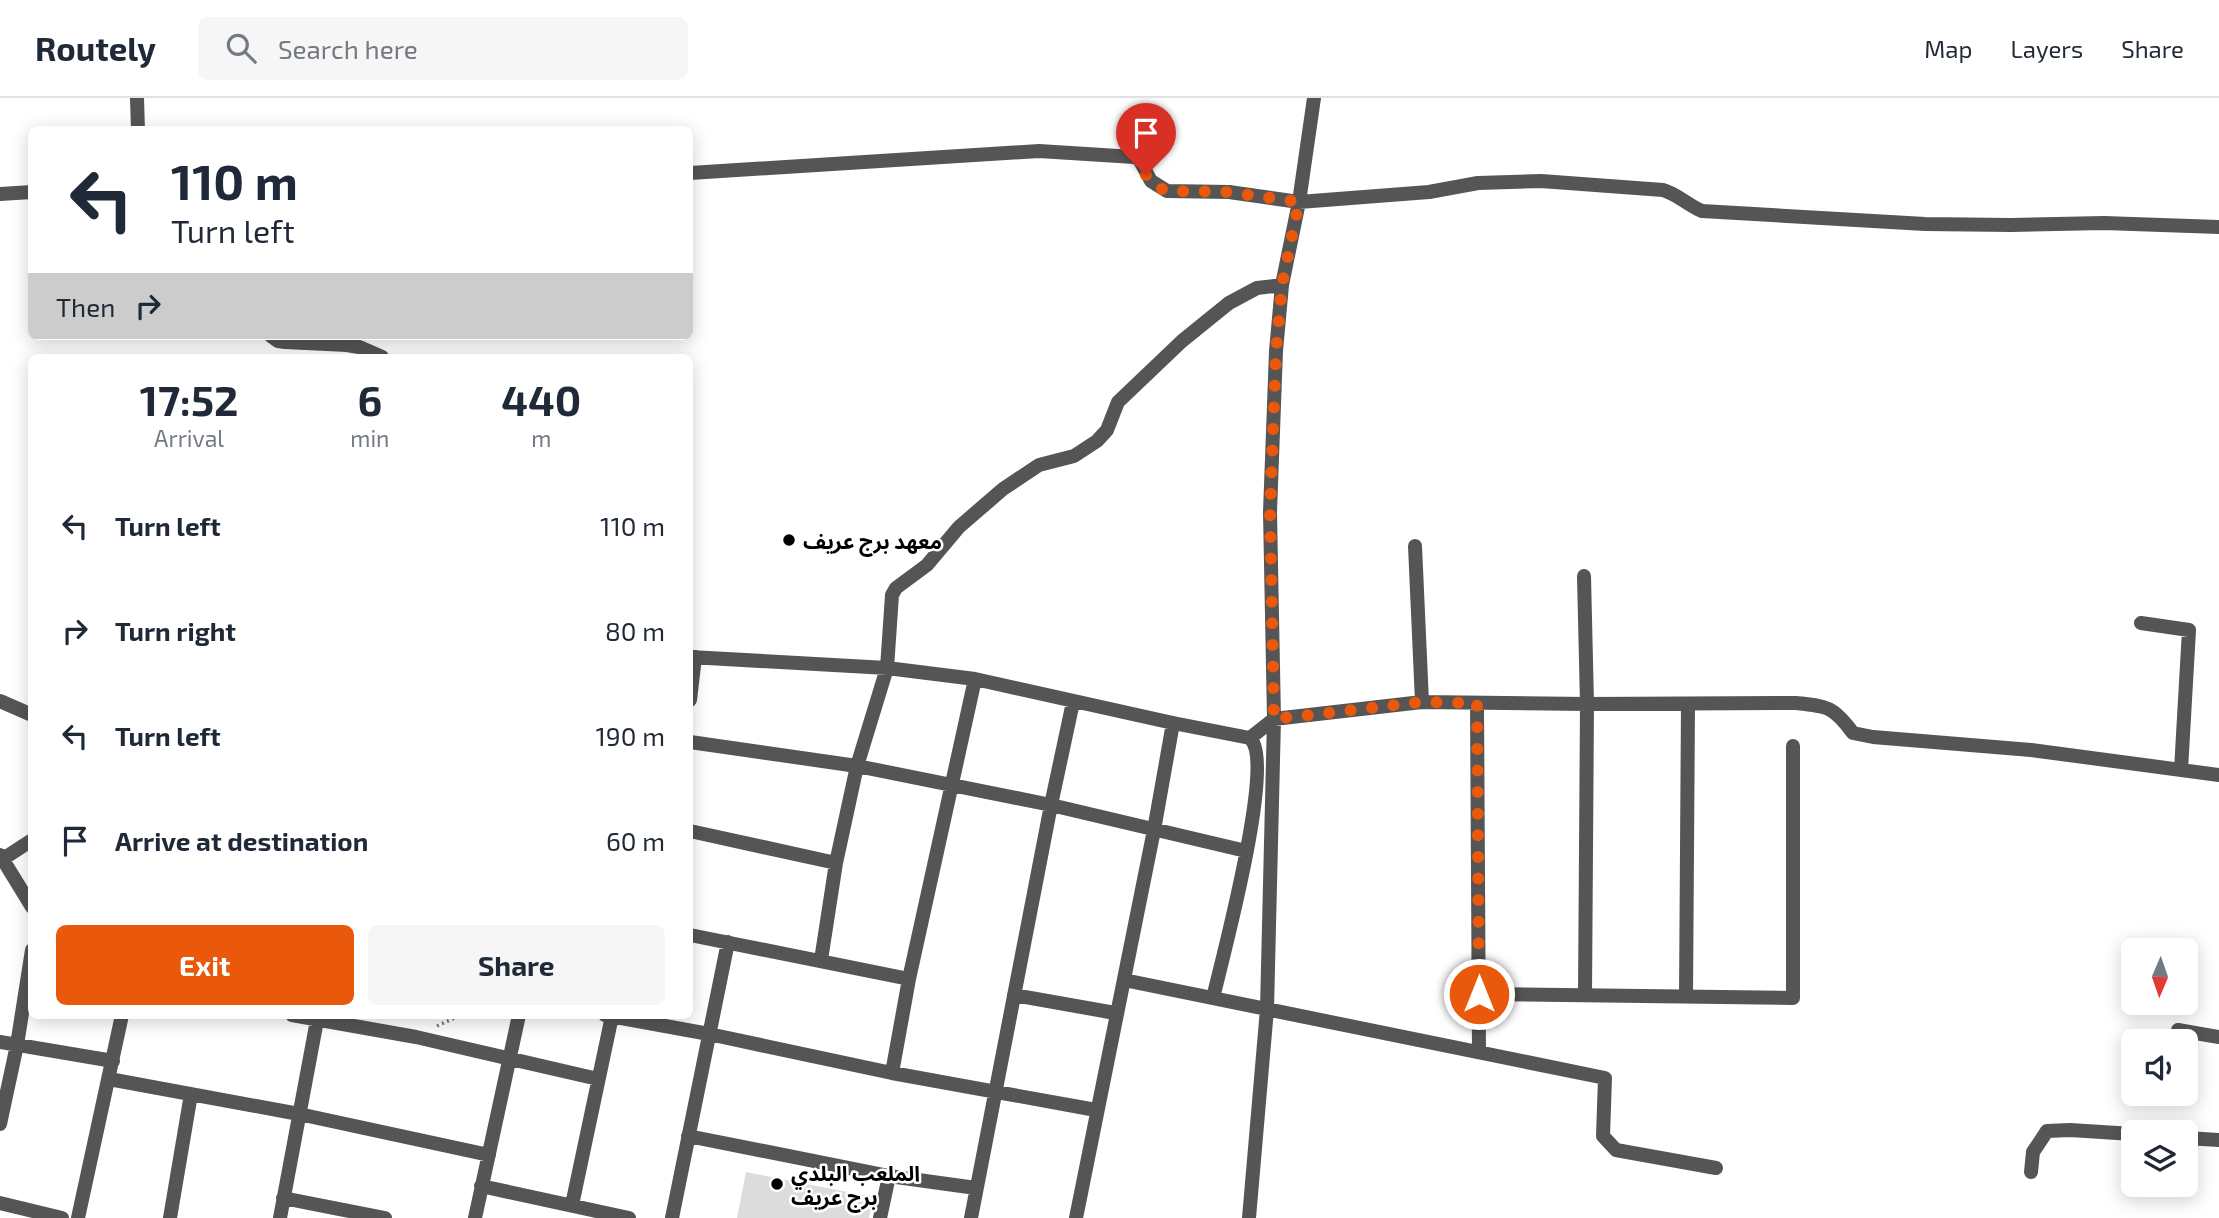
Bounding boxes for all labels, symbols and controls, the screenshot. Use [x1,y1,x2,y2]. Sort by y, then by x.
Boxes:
search box [198,17,688,80]
text: Routely [35,28,156,68]
icon: search [222,29,260,67]
text: Search here [278,33,418,64]
text: Map [1924,34,1972,63]
text: Layers [2010,34,2083,63]
text: Share [2121,34,2184,63]
pin [1116,103,1176,175]
icon: arrive [1127,114,1165,152]
text: 110 m [171,151,298,210]
icon: left [56,154,147,245]
text: Turn left [171,211,295,249]
icon: right [129,287,167,325]
text: Then [56,291,115,322]
text: 17:52 [140,374,238,424]
text: 6 [357,374,382,424]
text: 440 [501,374,581,424]
text: Arrival [154,424,224,452]
text: min [350,424,389,452]
text: m [531,424,551,452]
icon: left [56,507,94,545]
text: Turn left [115,510,221,541]
text: 110 m [600,510,665,541]
place label: معهد برج عريف [803,528,942,557]
marker: معهد برج عريف [781,532,797,548]
icon: right [56,612,94,650]
text: Turn right [115,615,236,646]
text: 80 m [605,615,665,646]
icon: left [56,717,94,755]
text: Turn left [115,720,221,751]
text: 190 m [596,720,665,751]
icon: arrive [56,822,94,860]
text: Arrive at destination [115,825,368,856]
text: 60 m [606,825,665,856]
button: Exit [56,925,354,1005]
button: Share [368,925,665,1005]
north arrow [2121,938,2198,1015]
map controls [2121,938,2198,1197]
position arrow [1442,957,1516,1031]
button: sound [2121,1029,2198,1106]
button: layers [2121,1120,2198,1197]
place label: الملعب البلدي برج عريف [791,1160,920,1213]
marker: الملعب البلدي برج عريف [769,1176,785,1192]

